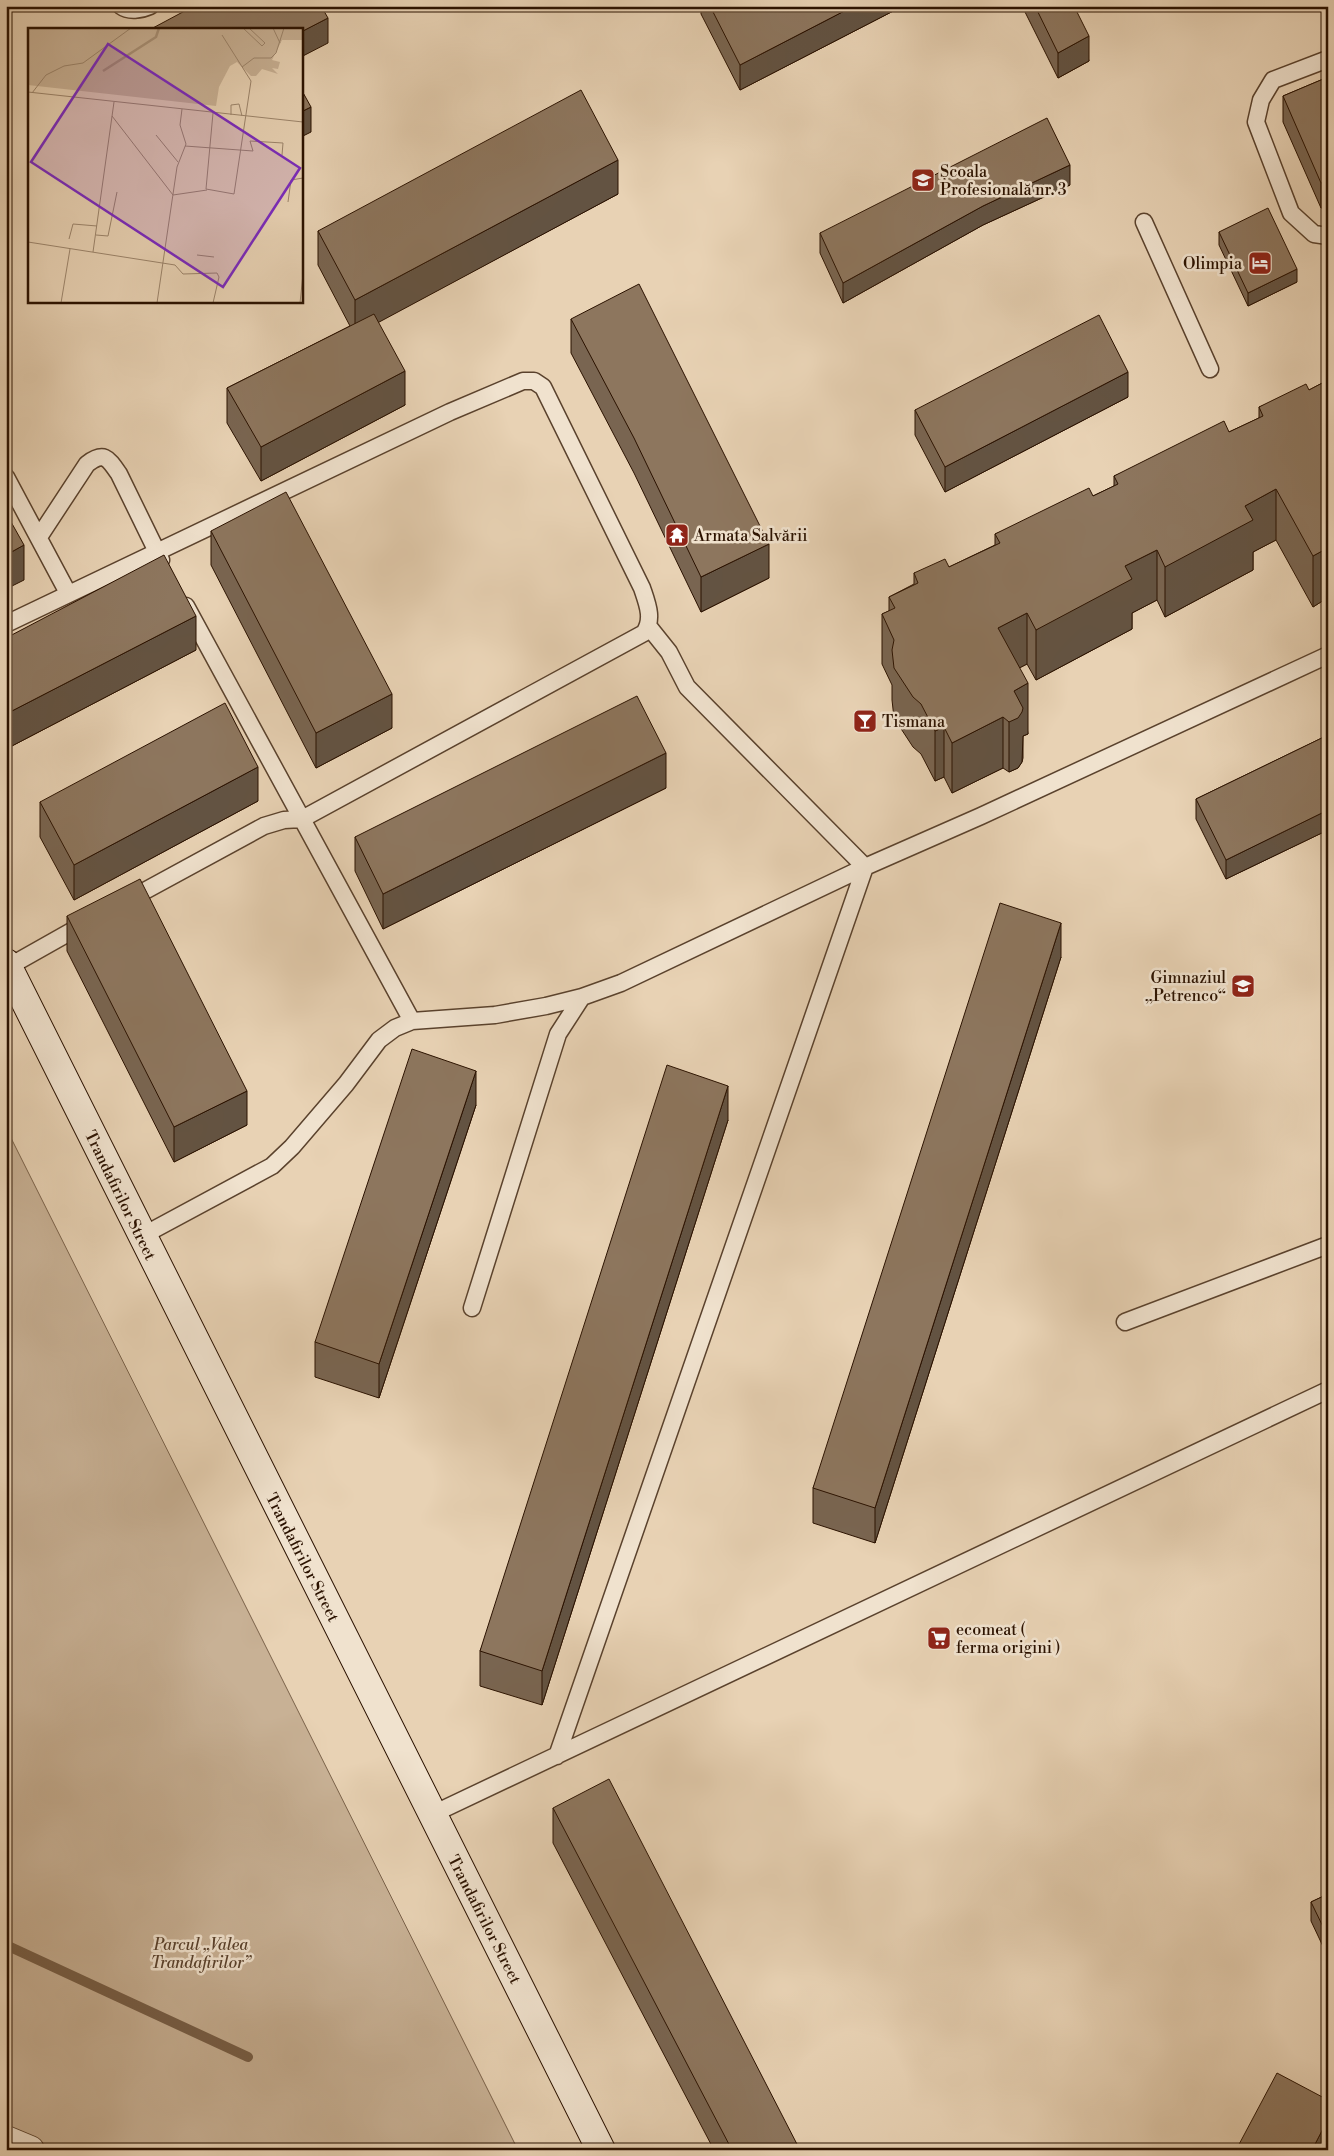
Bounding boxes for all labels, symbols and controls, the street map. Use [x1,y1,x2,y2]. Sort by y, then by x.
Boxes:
inset map [28,28,302,302]
place label: Școala Profesională nr. 3 [940,162,1067,200]
school or university icon: Școala Profesională nr. 3 [910,167,936,193]
hotel icon: Olimpia [1247,250,1273,276]
place label: Olimpia [1183,254,1243,274]
temple icon: Armata Salvării [664,522,690,548]
place label: Armata Salvării [693,526,808,546]
bar icon: Tismana [852,708,878,734]
place label: Tismana [882,712,946,732]
place label: Gimnaziul „Petrenco“ [1145,968,1226,1006]
school or university icon: Gimnaziul „Petrenco“ [1230,973,1256,999]
street label: Trandafirilor Street [80,1127,160,1264]
street label: Trandafirilor Street [261,1490,343,1626]
place label: ecomeat ( ferma origini ) [956,1620,1060,1658]
supermarket icon: ecomeat ( ferma origini ) [926,1625,952,1651]
street label: Trandafirilor Street [443,1852,525,1988]
park label: Parcul „Valea Trandafirilor” [151,1935,253,1973]

